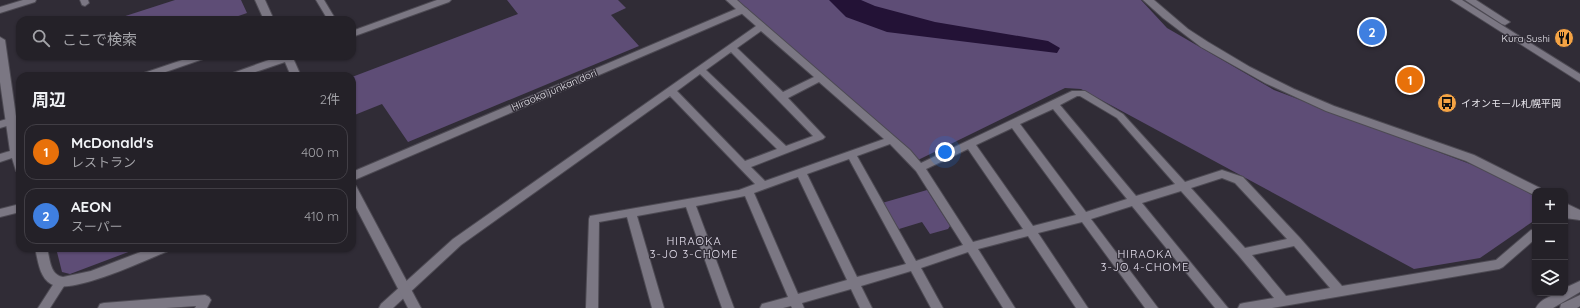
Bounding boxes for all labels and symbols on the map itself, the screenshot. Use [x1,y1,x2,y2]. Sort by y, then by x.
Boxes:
pin: 2 [1359,17,1385,47]
restaurant icon: Kura Sushi [1553,27,1575,49]
place label: Kura Sushi [1501,32,1550,45]
pin: 1 [1397,65,1423,95]
street label: Hiraoka junkan dori [509,66,599,114]
bus stop icon: イオンモール札幌平岡 [1436,92,1458,114]
place label: イオンモール札幌平岡 [1461,97,1561,110]
your location [935,142,955,162]
district label: HIRAOKA 3-JO 3-CHOME [650,234,738,261]
district label: HIRAOKA 3-JO 4-CHOME [1101,247,1189,274]

